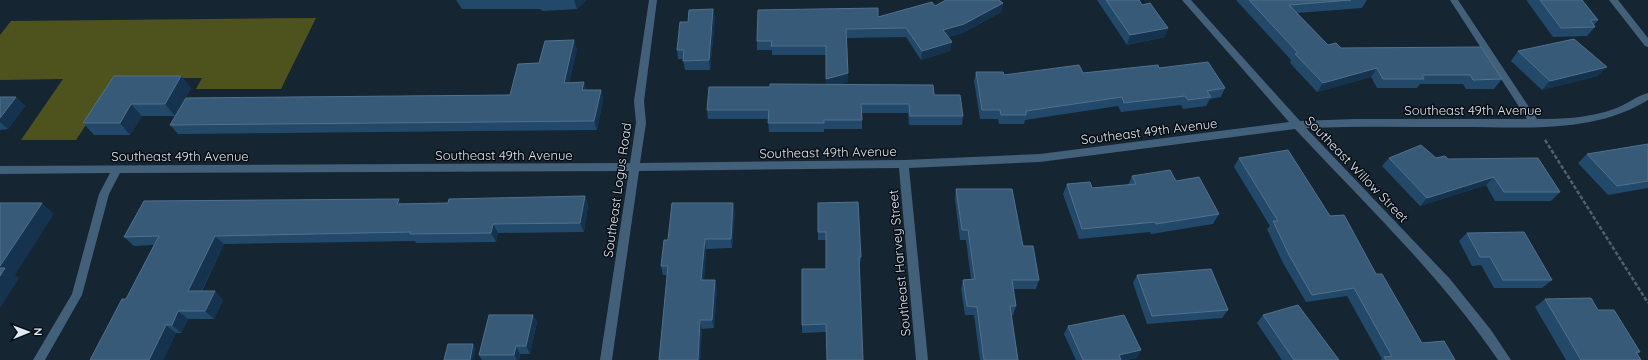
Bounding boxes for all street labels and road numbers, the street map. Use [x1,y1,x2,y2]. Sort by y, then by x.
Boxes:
street label: Southeast 49th Avenue [1404,102,1542,118]
street label: Southeast Willow Street [1302,113,1412,225]
street label: Southeast 49th Avenue [1080,115,1218,147]
street label: Southeast Logus Road [600,122,634,258]
street label: Southeast 49th Avenue [759,143,897,161]
street label: Southeast 49th Avenue [435,147,573,163]
street label: Southeast 49th Avenue [111,148,249,164]
street label: Southeast Harvey Street [885,189,913,337]

